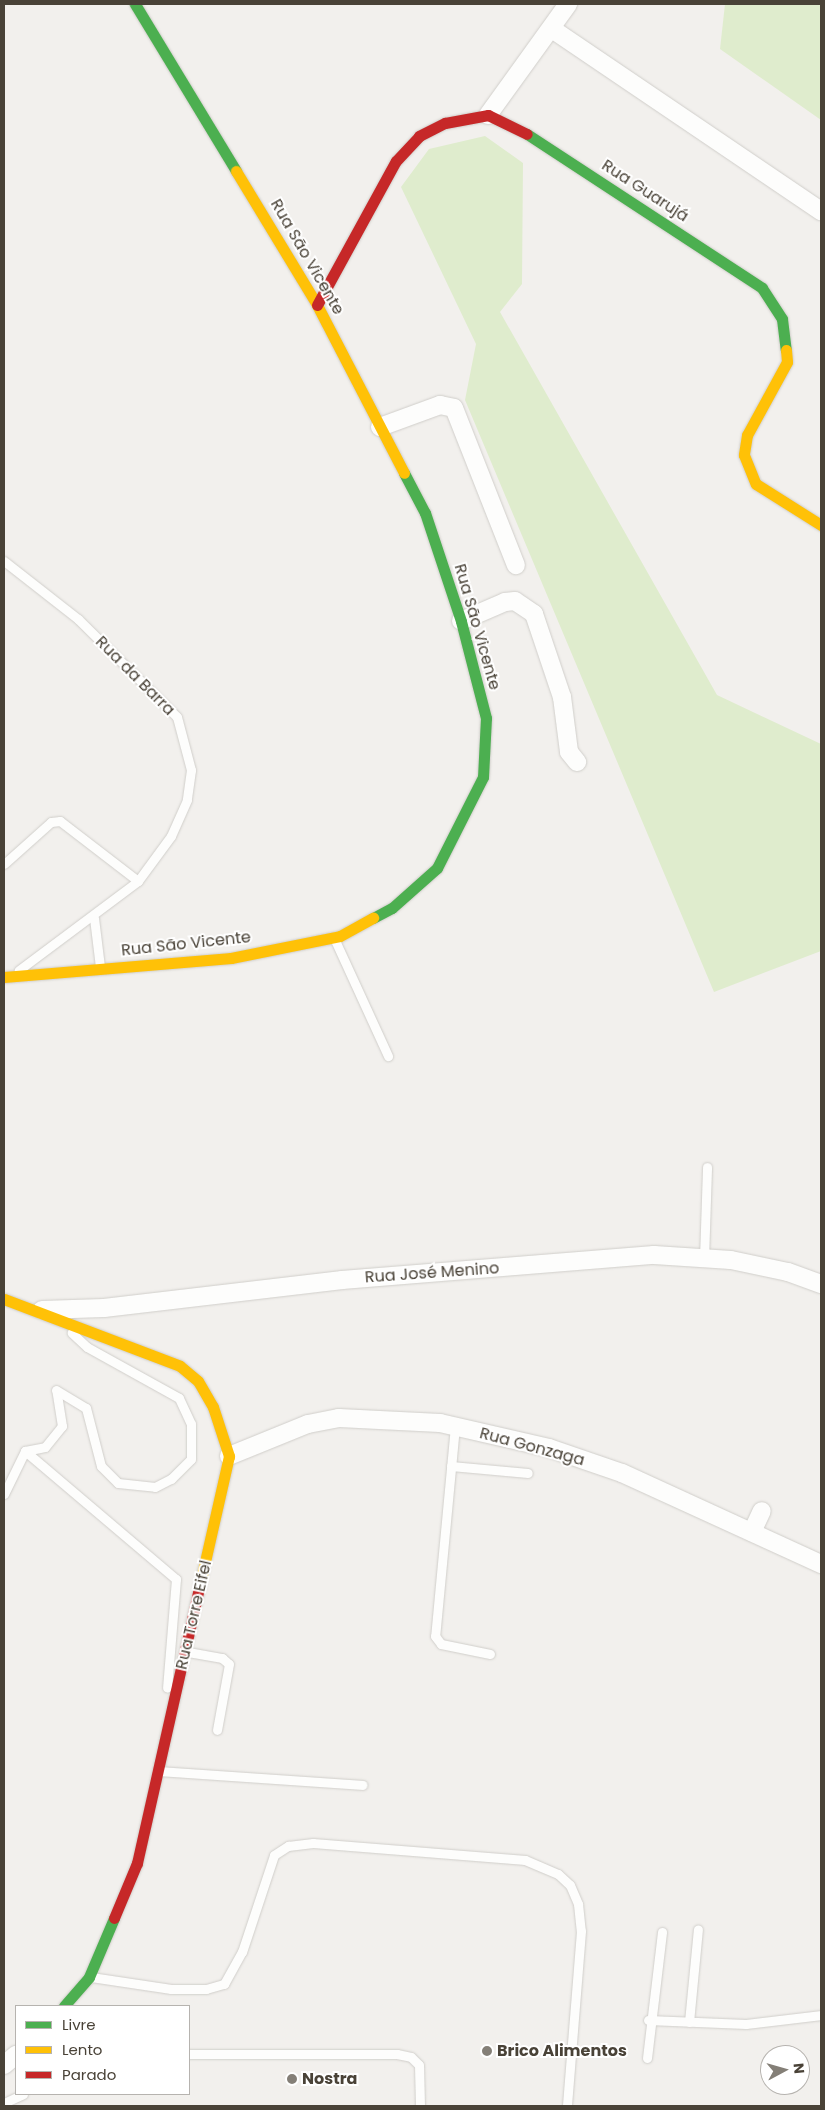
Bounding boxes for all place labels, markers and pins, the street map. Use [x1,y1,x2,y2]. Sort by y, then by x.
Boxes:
place label: Brico Alimentos [497,2041,627,2061]
marker: Brico Alimentos [481,2045,493,2057]
place label: Nostra [302,2069,357,2089]
marker: Nostra [286,2073,298,2085]

